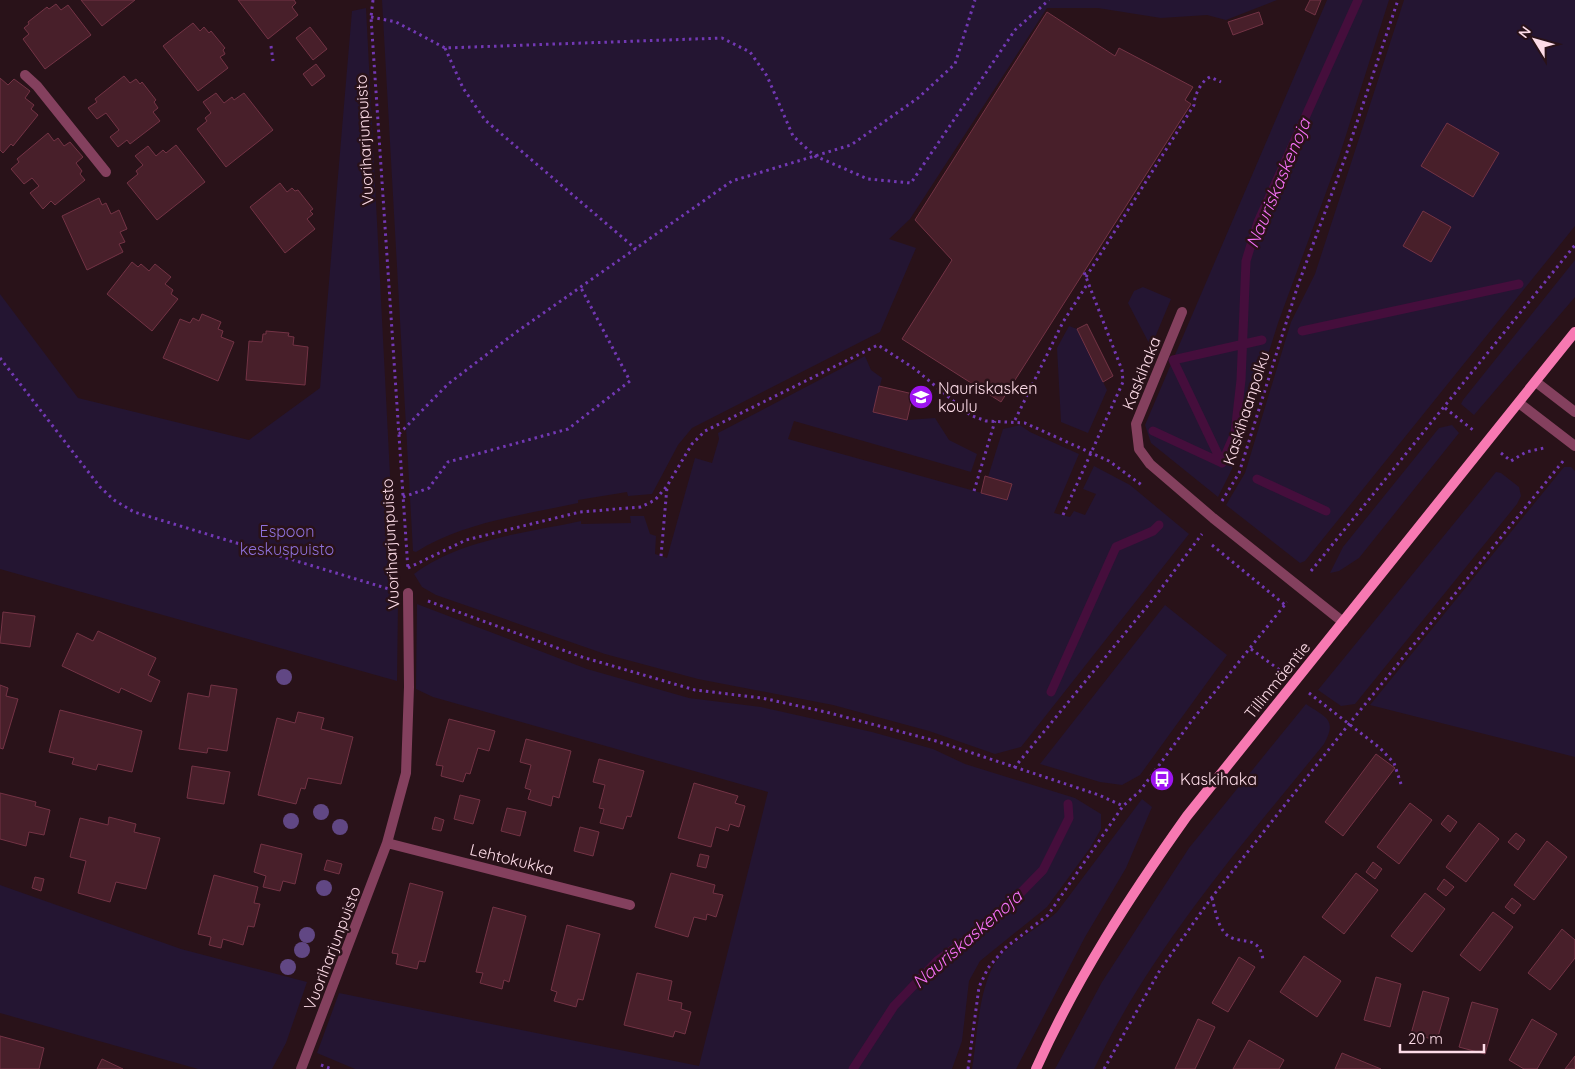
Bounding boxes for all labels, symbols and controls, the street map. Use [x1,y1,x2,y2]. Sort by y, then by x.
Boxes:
north arrow [1510,15,1560,65]
text: N [1514,23,1535,42]
street label: Vuoriharjunpuisto [351,74,377,206]
water label: Nauriskaskenoja [1240,114,1316,251]
street label: Kaskihaka [1117,334,1165,412]
street label: Kaskihaanpolku [1218,349,1274,467]
place label: Nauriskasken koulu [938,378,1038,416]
school or university icon: Nauriskasken koulu [908,384,934,410]
street label: Vuoriharjunpuisto [377,478,403,610]
park label: Espoon keskuspuisto [240,521,334,559]
street label: Tillinmäentie [1240,637,1314,723]
bus stop icon: Kaskihaka [1149,766,1175,792]
place label: Kaskihaka [1180,769,1257,789]
street label: Lehtokukka [468,839,556,879]
street label: Vuoriharjunpuisto [299,883,365,1013]
water label: Nauriskaskenoja [907,884,1028,993]
scale bar [1400,1022,1484,1054]
text: 20 m [1408,1029,1443,1048]

